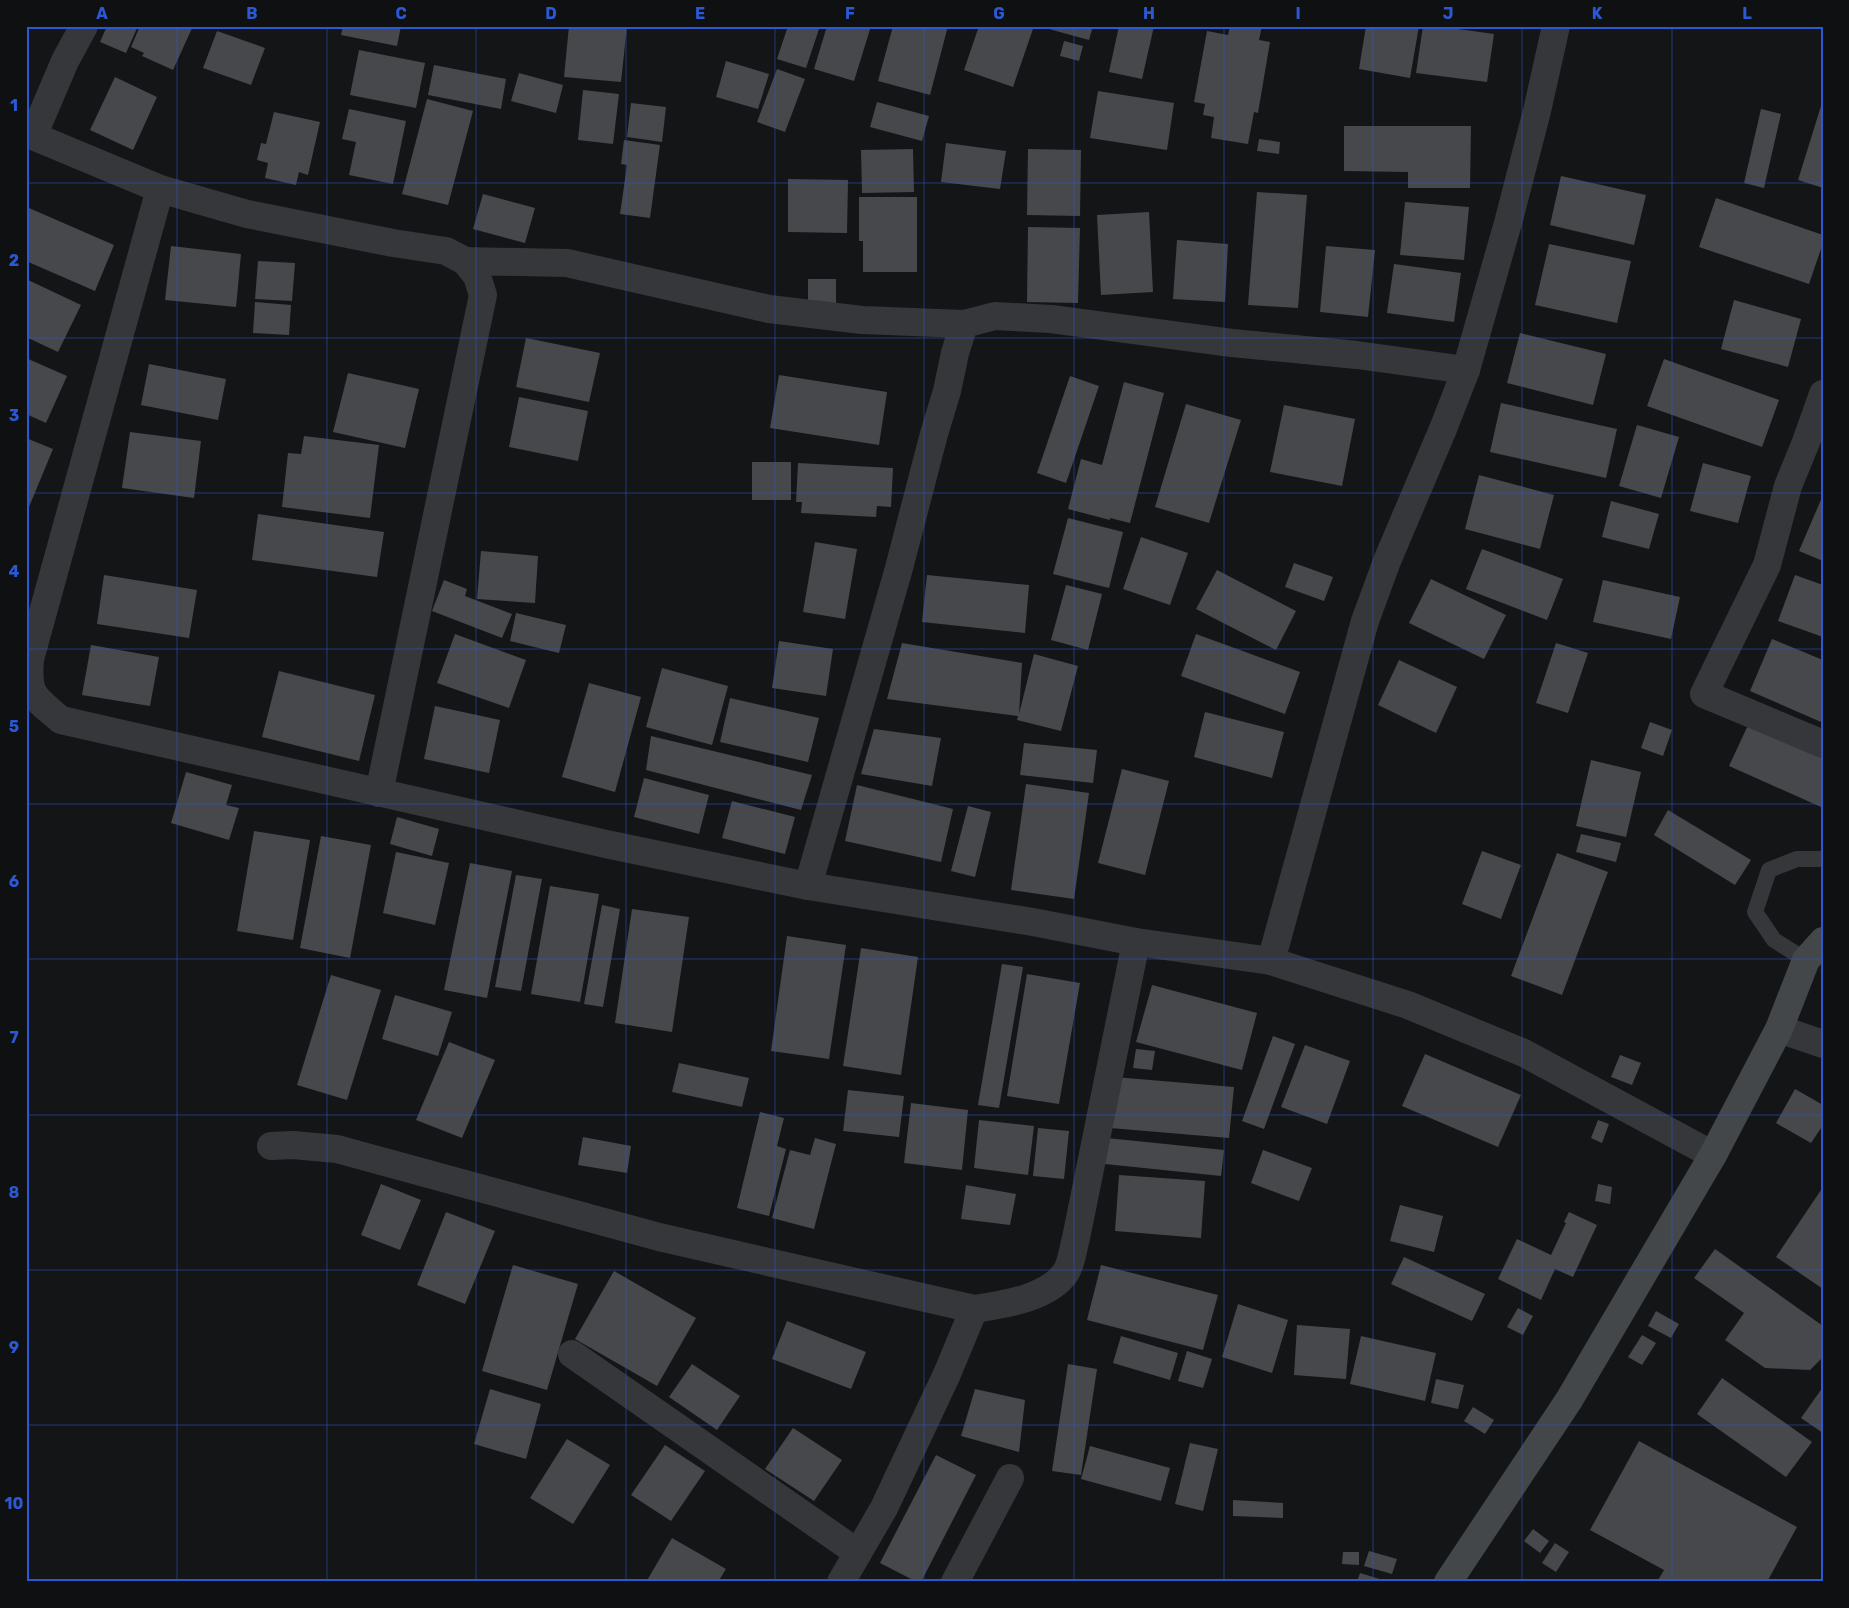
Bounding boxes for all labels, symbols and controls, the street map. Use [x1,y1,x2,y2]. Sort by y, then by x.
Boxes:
text: A [96,4,108,23]
text: B [246,4,258,23]
text: C [395,4,407,23]
text: D [545,4,557,23]
text: E [695,4,705,23]
text: F [845,4,855,23]
text: G [993,4,1005,23]
text: H [1143,4,1155,23]
text: I [1295,4,1301,23]
text: J [1443,4,1453,23]
text: K [1592,4,1603,23]
text: L [1742,4,1752,23]
text: 1 [10,96,18,115]
text: 2 [9,251,19,270]
text: 3 [9,406,19,425]
text: 4 [9,562,20,581]
text: 5 [9,717,19,736]
text: 6 [9,872,19,891]
text: 7 [9,1028,19,1047]
text: 8 [9,1183,20,1202]
text: 9 [9,1338,19,1357]
text: 10 [5,1494,24,1513]

